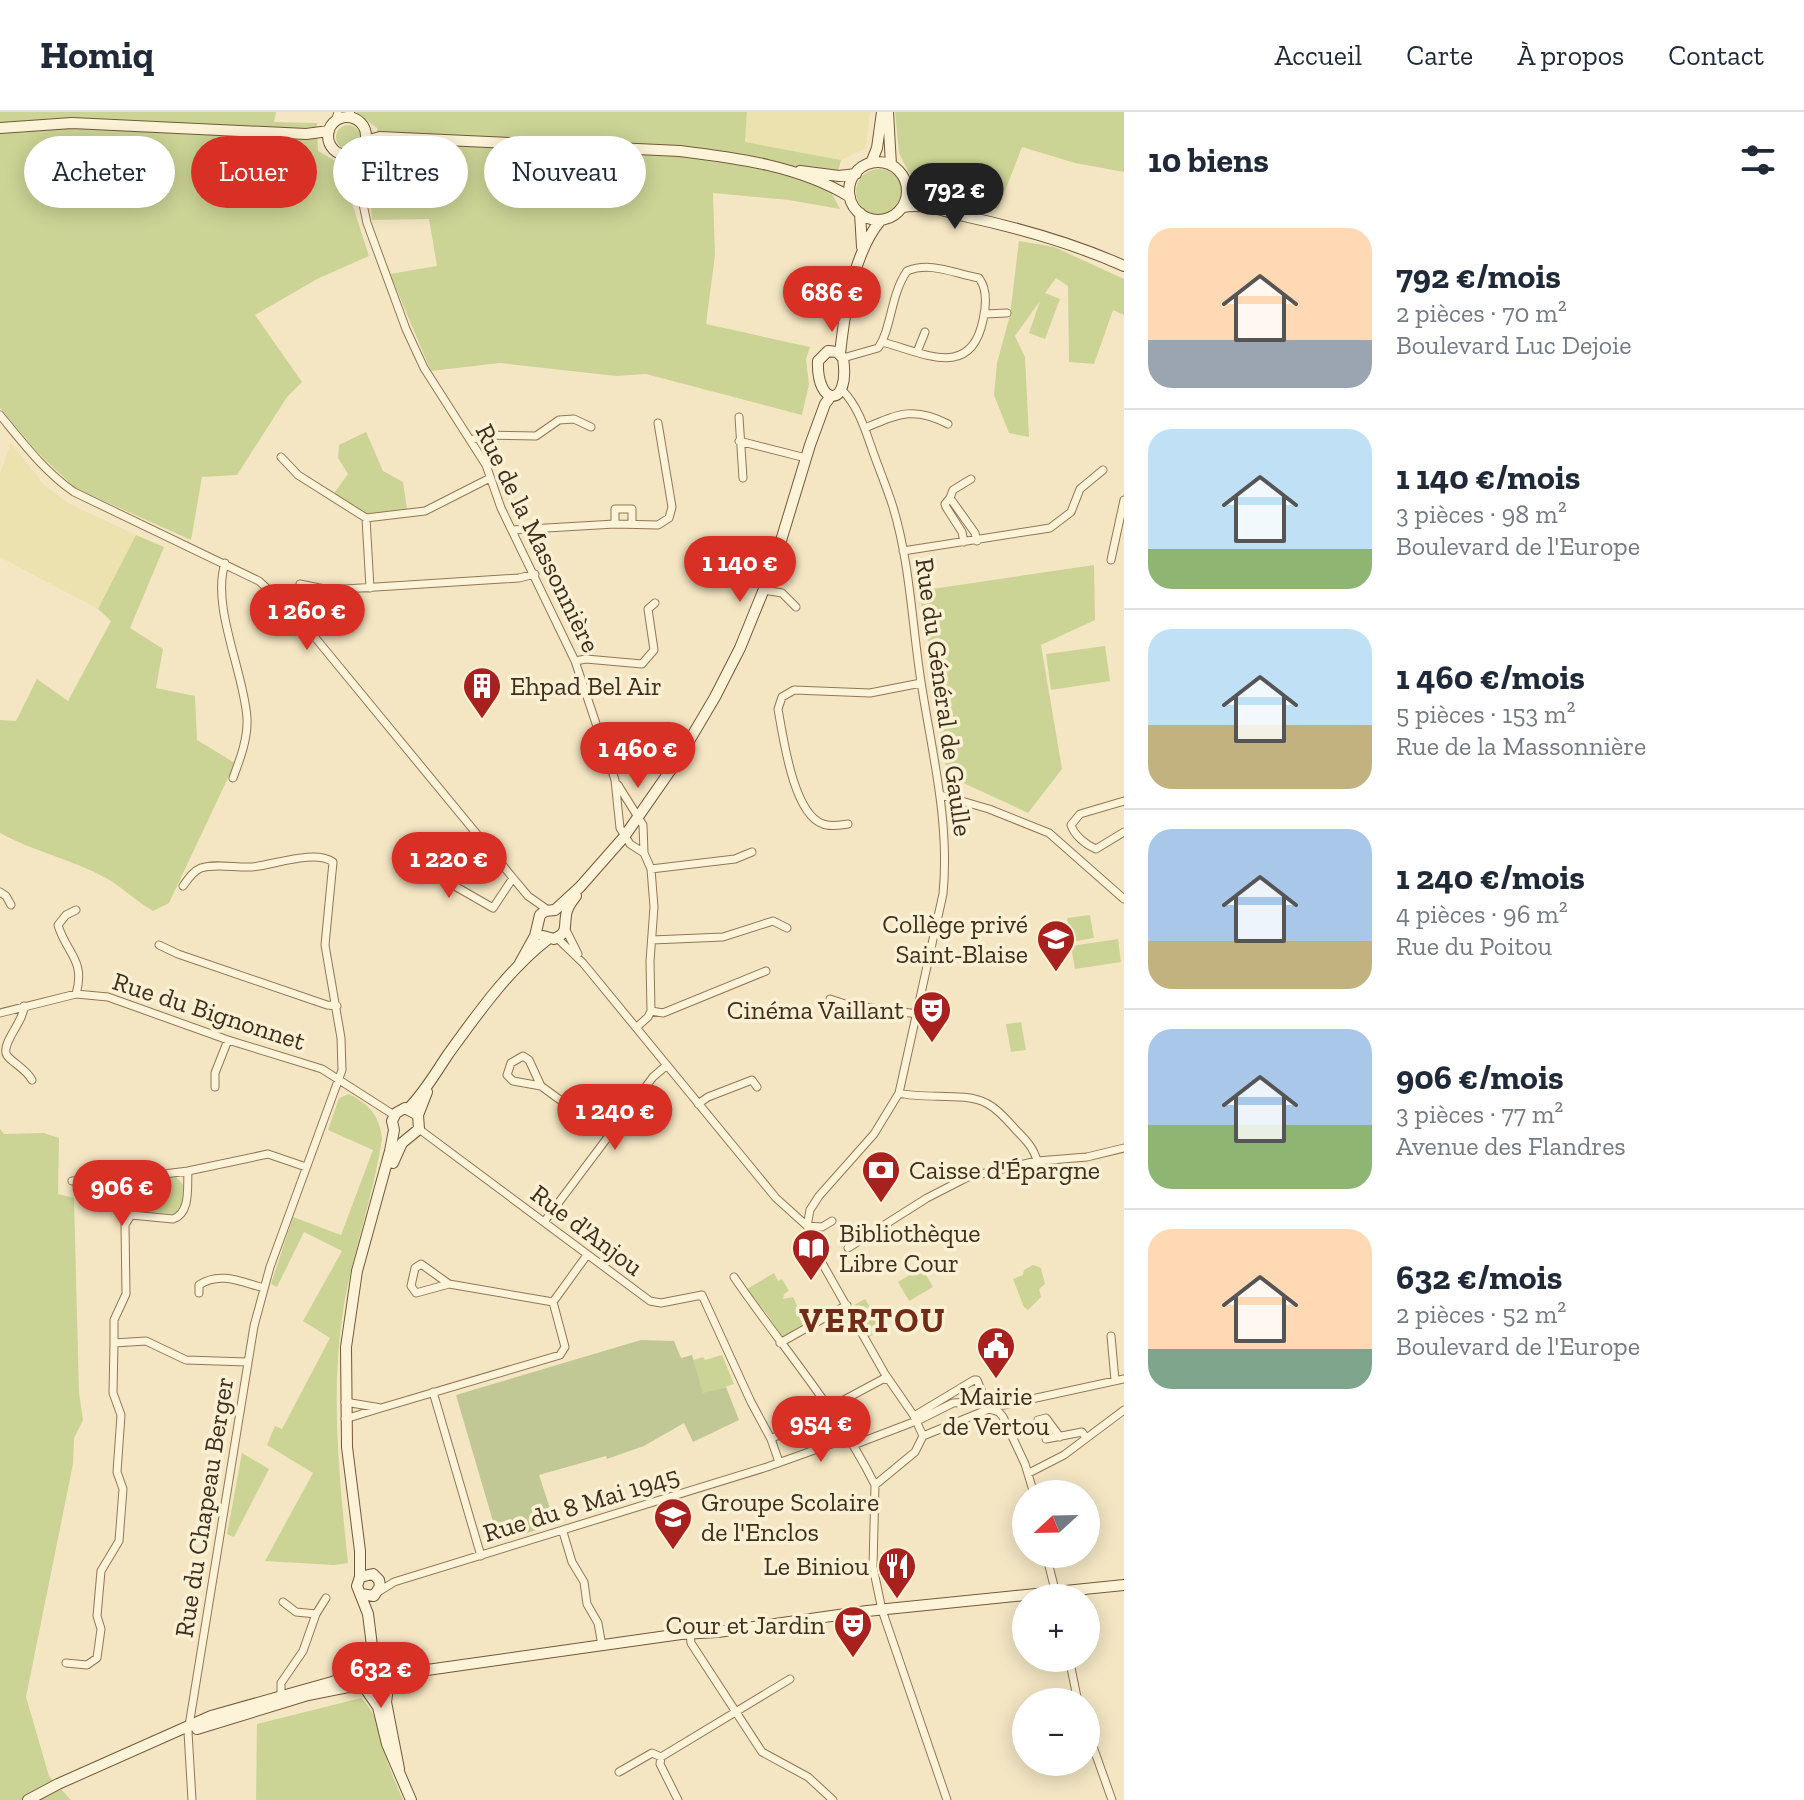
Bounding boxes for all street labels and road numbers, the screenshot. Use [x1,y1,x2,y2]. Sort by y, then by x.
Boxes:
street label: Rue de la Massonnière [469,418,607,658]
street label: Rue du Général de Gaulle [909,556,979,838]
street label: Rue du Bignonnet [109,965,310,1057]
street label: Rue d'Anjou [525,1177,650,1283]
street label: Rue du Chapeau Berger [168,1375,240,1639]
street label: Rue du 8 Mai 1945 [479,1459,683,1549]

